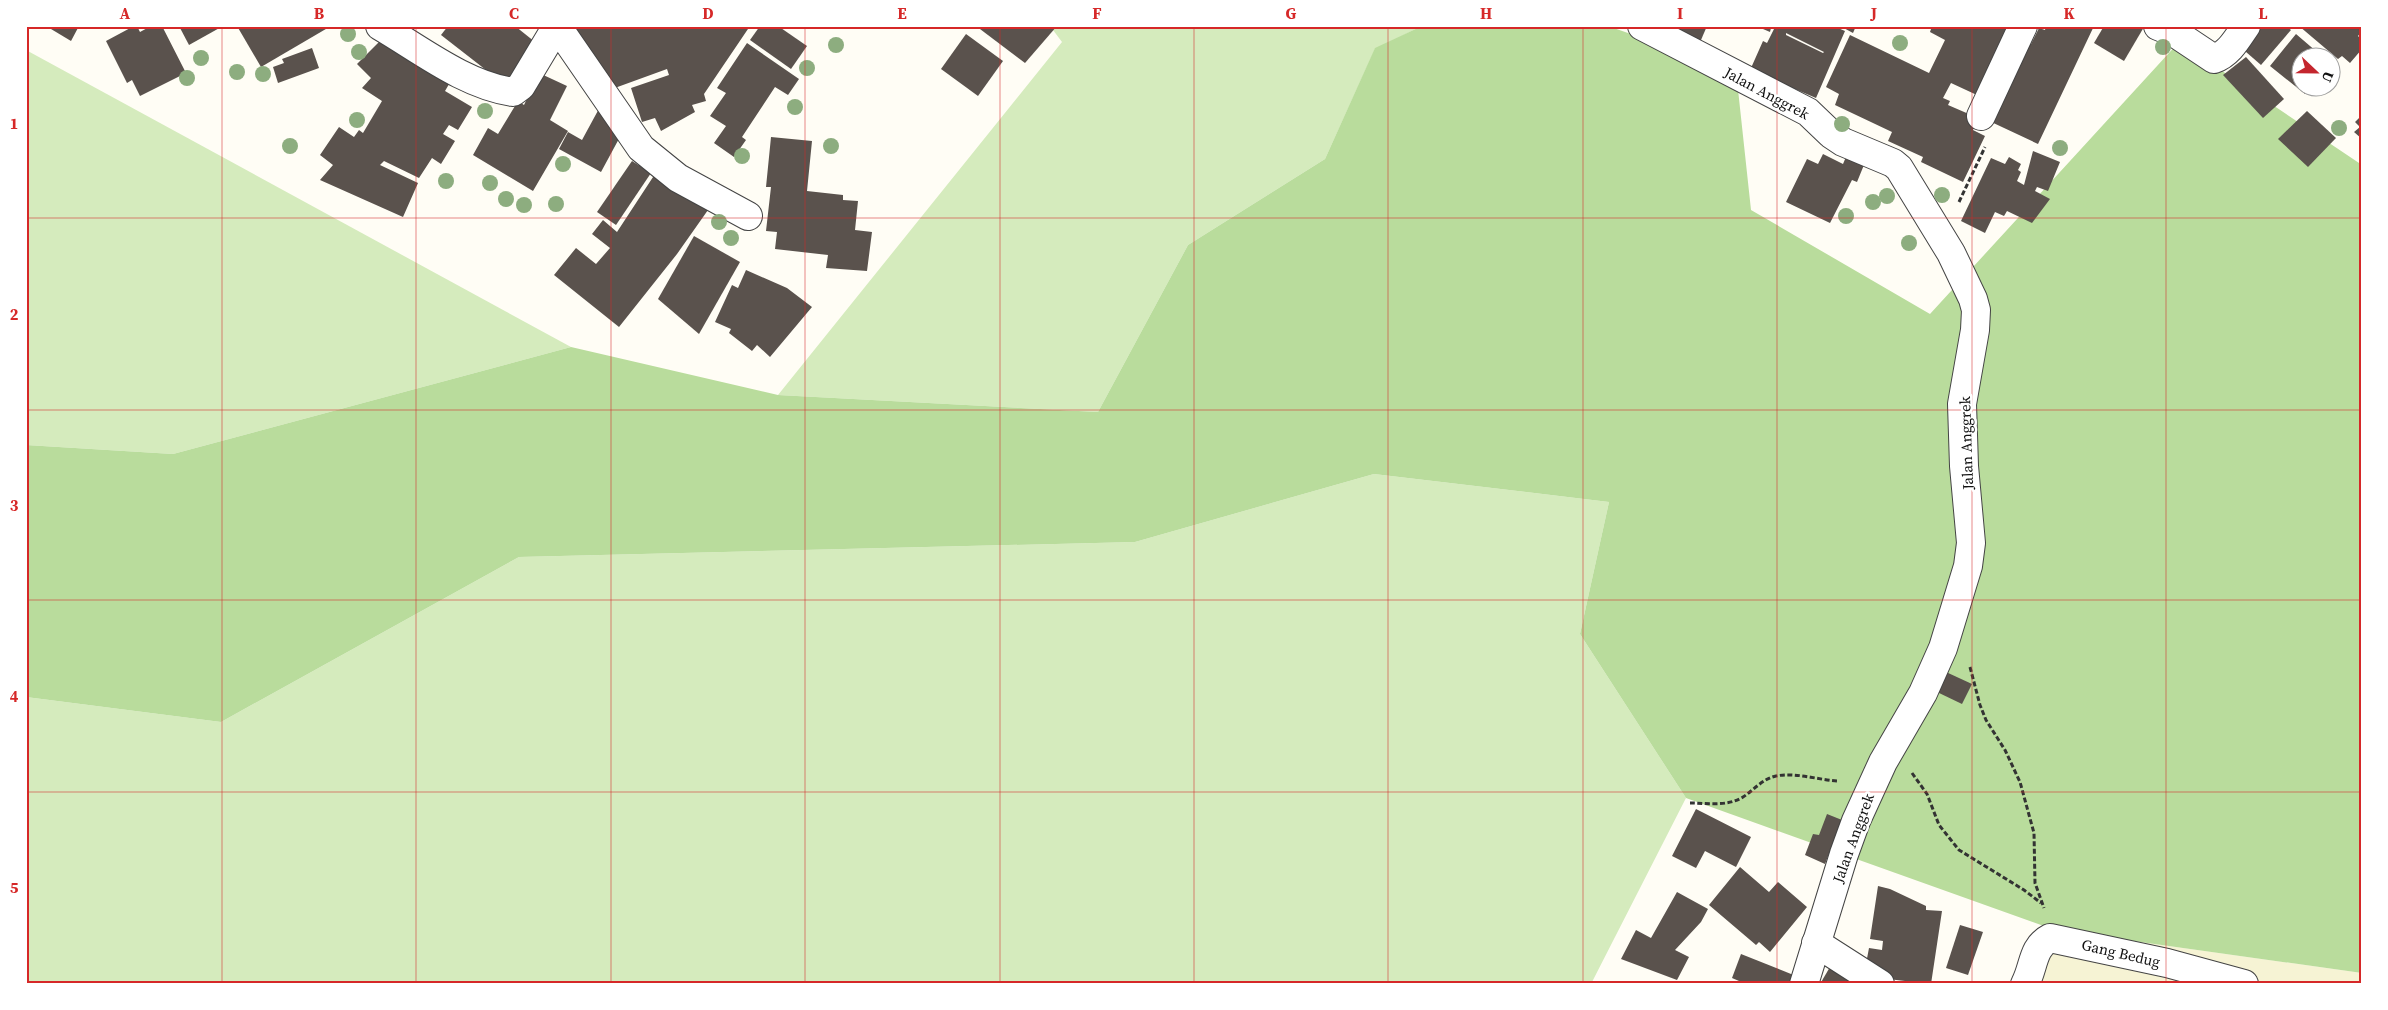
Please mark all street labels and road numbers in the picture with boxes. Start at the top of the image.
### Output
street label: Jalan Anggrek [1720,61,1814,125]
street label: Jalan Anggrek [1954,395,1978,491]
street label: Jalan Anggrek [1827,790,1879,887]
street label: Gang Bedug [2080,934,2163,972]

